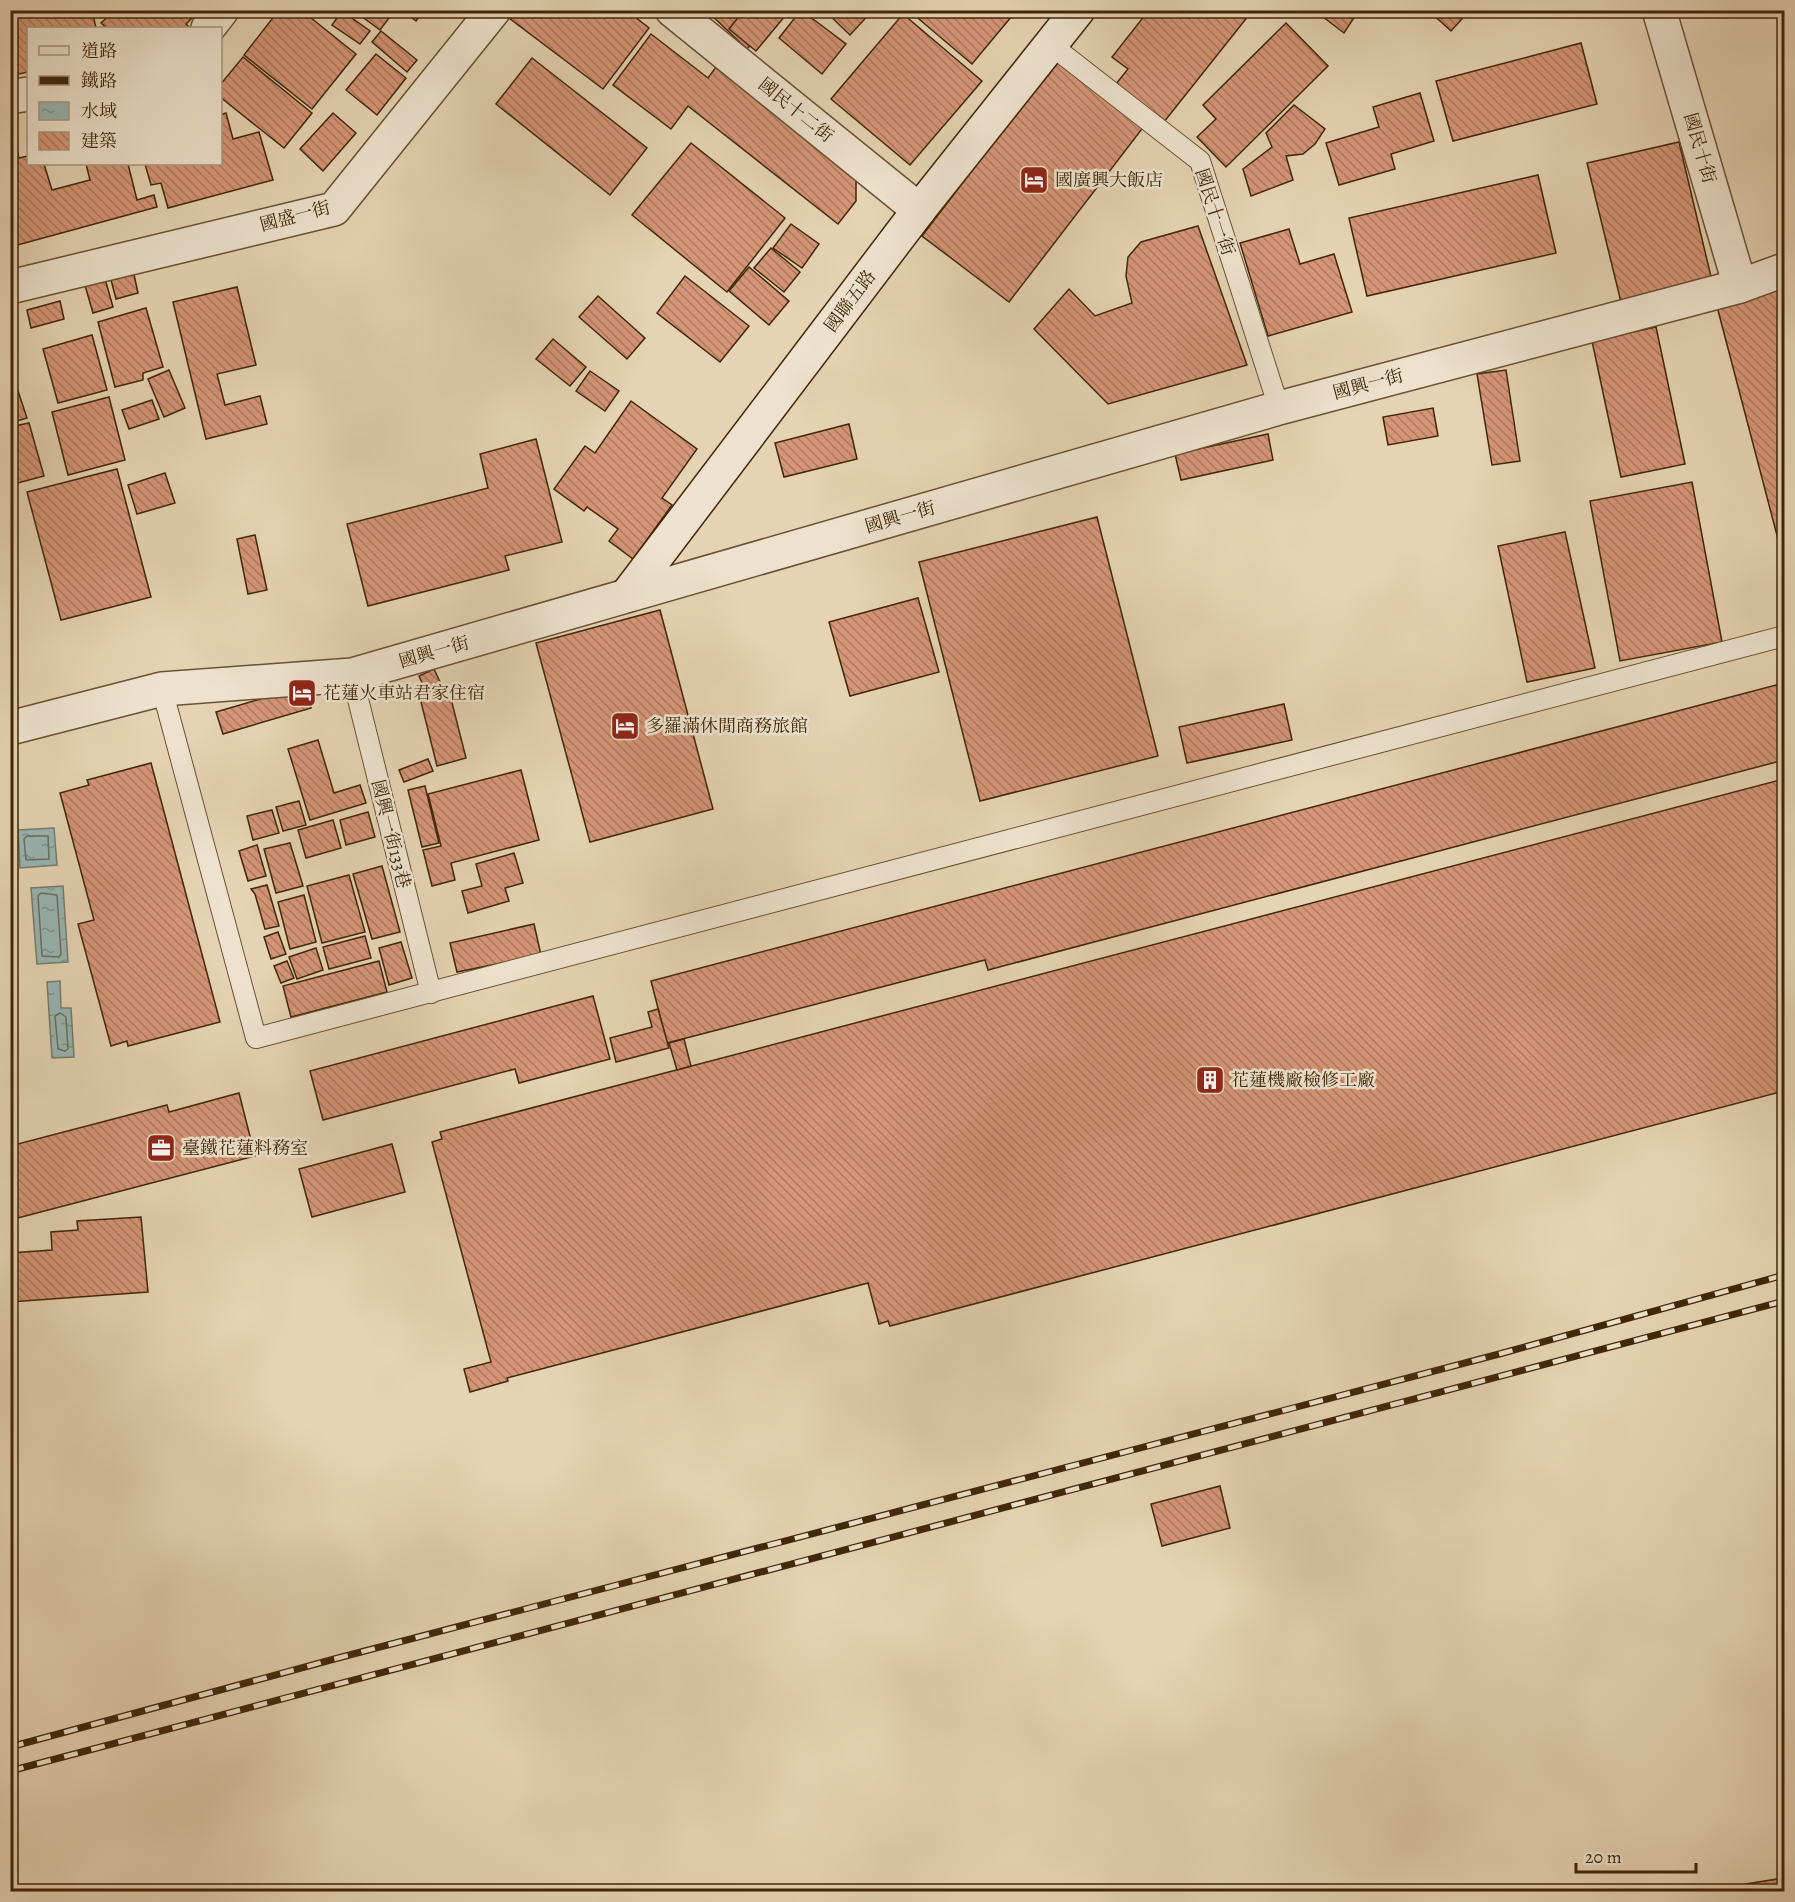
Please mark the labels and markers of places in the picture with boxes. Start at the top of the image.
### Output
hotel icon: 國廣興大飯店 [1018,164,1050,196]
place label: 國廣興大飯店 [1055,168,1163,192]
hotel icon: 花蓮火車站君家住宿 [286,677,318,709]
place label: 花蓮火車站君家住宿 [323,681,485,705]
hotel icon: 多羅滿休閒商務旅館 [609,710,641,742]
place label: 多羅滿休閒商務旅館 [646,714,808,738]
building icon: 花蓮機廠檢修工廠 [1194,1064,1226,1096]
place label: 花蓮機廠檢修工廠 [1231,1068,1375,1092]
office icon: 臺鐵花蓮料務室 [145,1132,177,1164]
place label: 臺鐵花蓮料務室 [182,1136,308,1160]

